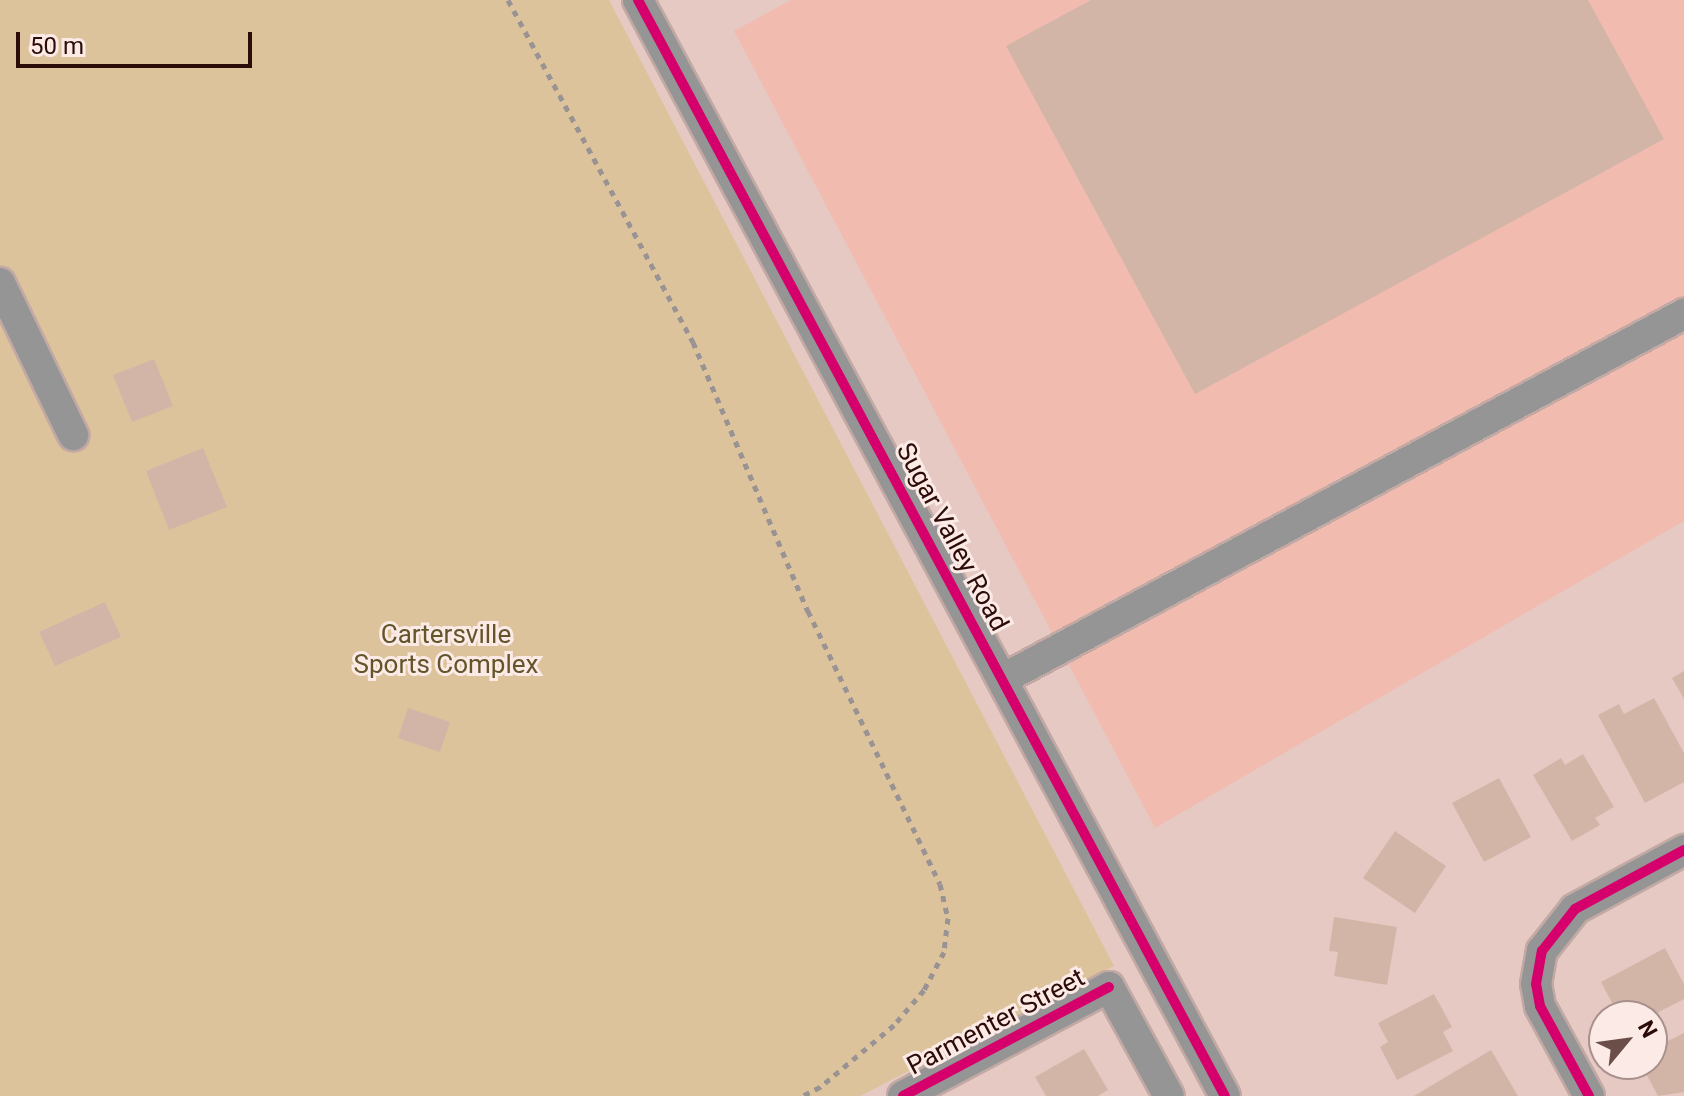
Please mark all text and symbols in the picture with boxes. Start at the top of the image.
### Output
scale bar [20,16,256,66]
text: 50 m [30,32,84,60]
street label: Sugar Valley Road [889,438,1015,636]
park label: Cartersville Sports Complex [354,619,538,680]
street label: Parmenter Street [902,962,1090,1082]
north arrow [1588,1000,1668,1080]
text: N [1633,1016,1662,1042]

